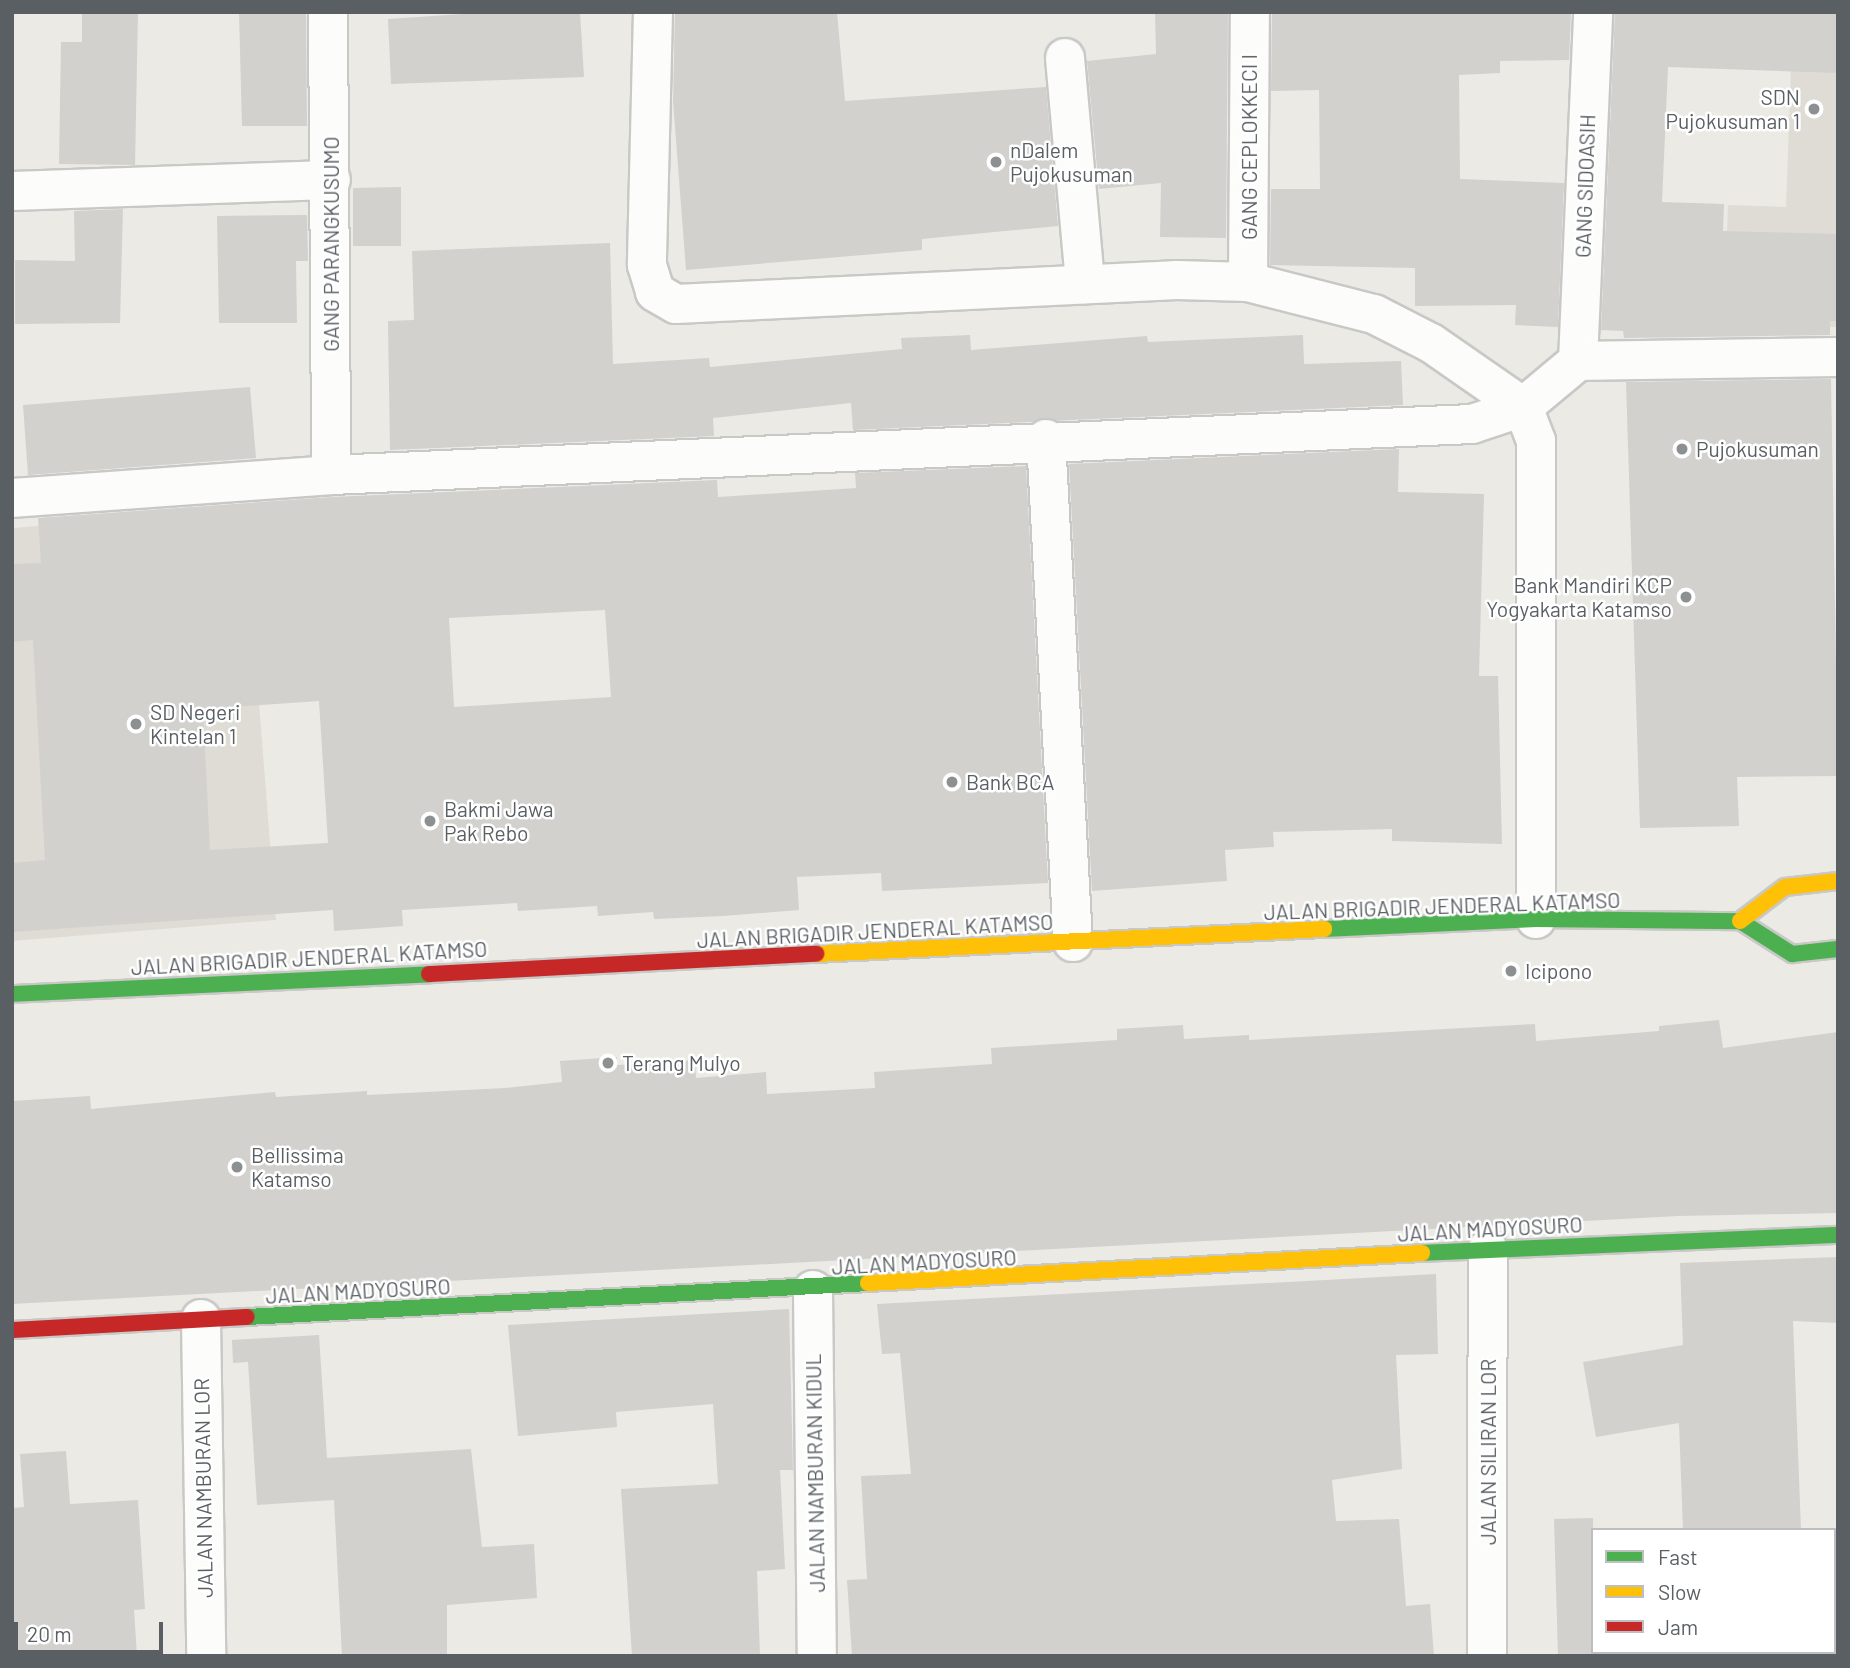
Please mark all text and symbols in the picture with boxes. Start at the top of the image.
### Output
street label: GANG CEPLOKKECI I [1236,54,1262,240]
place label: SDN Pujokusuman 1 [1666,84,1800,134]
marker: SDN Pujokusuman 1 [1806,101,1822,117]
street label: GANG SIDOASIH [1570,114,1600,258]
street label: GANG PARANGKUSUMO [318,136,344,352]
place label: nDalem Pujokusuman [1010,137,1133,187]
marker: nDalem Pujokusuman [988,154,1004,170]
place label: Pujokusuman [1696,436,1819,462]
marker: Pujokusuman [1674,441,1690,457]
place label: Bank Mandiri KCP Yogyakarta Katamso [1486,572,1672,622]
marker: Bank Mandiri KCP Yogyakarta Katamso [1678,589,1694,605]
place label: SD Negeri Kintelan 1 [150,699,240,749]
marker: SD Negeri Kintelan 1 [128,716,144,732]
place label: Bank BCA [966,769,1054,795]
marker: Bank BCA [944,774,960,790]
place label: Bakmi Jawa Pak Rebo [444,796,554,846]
marker: Bakmi Jawa Pak Rebo [422,813,438,829]
street label: JALAN BRIGADIR JENDERAL KATAMSO [1263,887,1621,925]
street label: JALAN BRIGADIR JENDERAL KATAMSO [696,909,1054,953]
street label: JALAN BRIGADIR JENDERAL KATAMSO [130,936,488,980]
place label: Icipono [1525,958,1592,984]
marker: Icipono [1503,963,1519,979]
place label: Terang Mulyo [622,1050,741,1076]
marker: Terang Mulyo [600,1055,616,1071]
place label: Bellissima Katamso [251,1142,344,1192]
marker: Bellissima Katamso [229,1159,245,1175]
street label: JALAN MADYOSURO [1397,1212,1583,1246]
street label: JALAN MADYOSURO [831,1245,1017,1279]
street label: JALAN MADYOSURO [265,1274,451,1308]
street label: JALAN NAMBURAN KIDUL [800,1353,830,1593]
street label: JALAN SILIRAN LOR [1475,1359,1501,1545]
street label: JALAN NAMBURAN LOR [188,1378,218,1598]
legend [1591,1528,1836,1654]
text: Fast [1658,1544,1698,1569]
text: Slow [1658,1579,1701,1604]
scale bar [18,1608,166,1652]
text: Jam [1658,1614,1698,1639]
text: 20 m [27,1621,72,1646]

